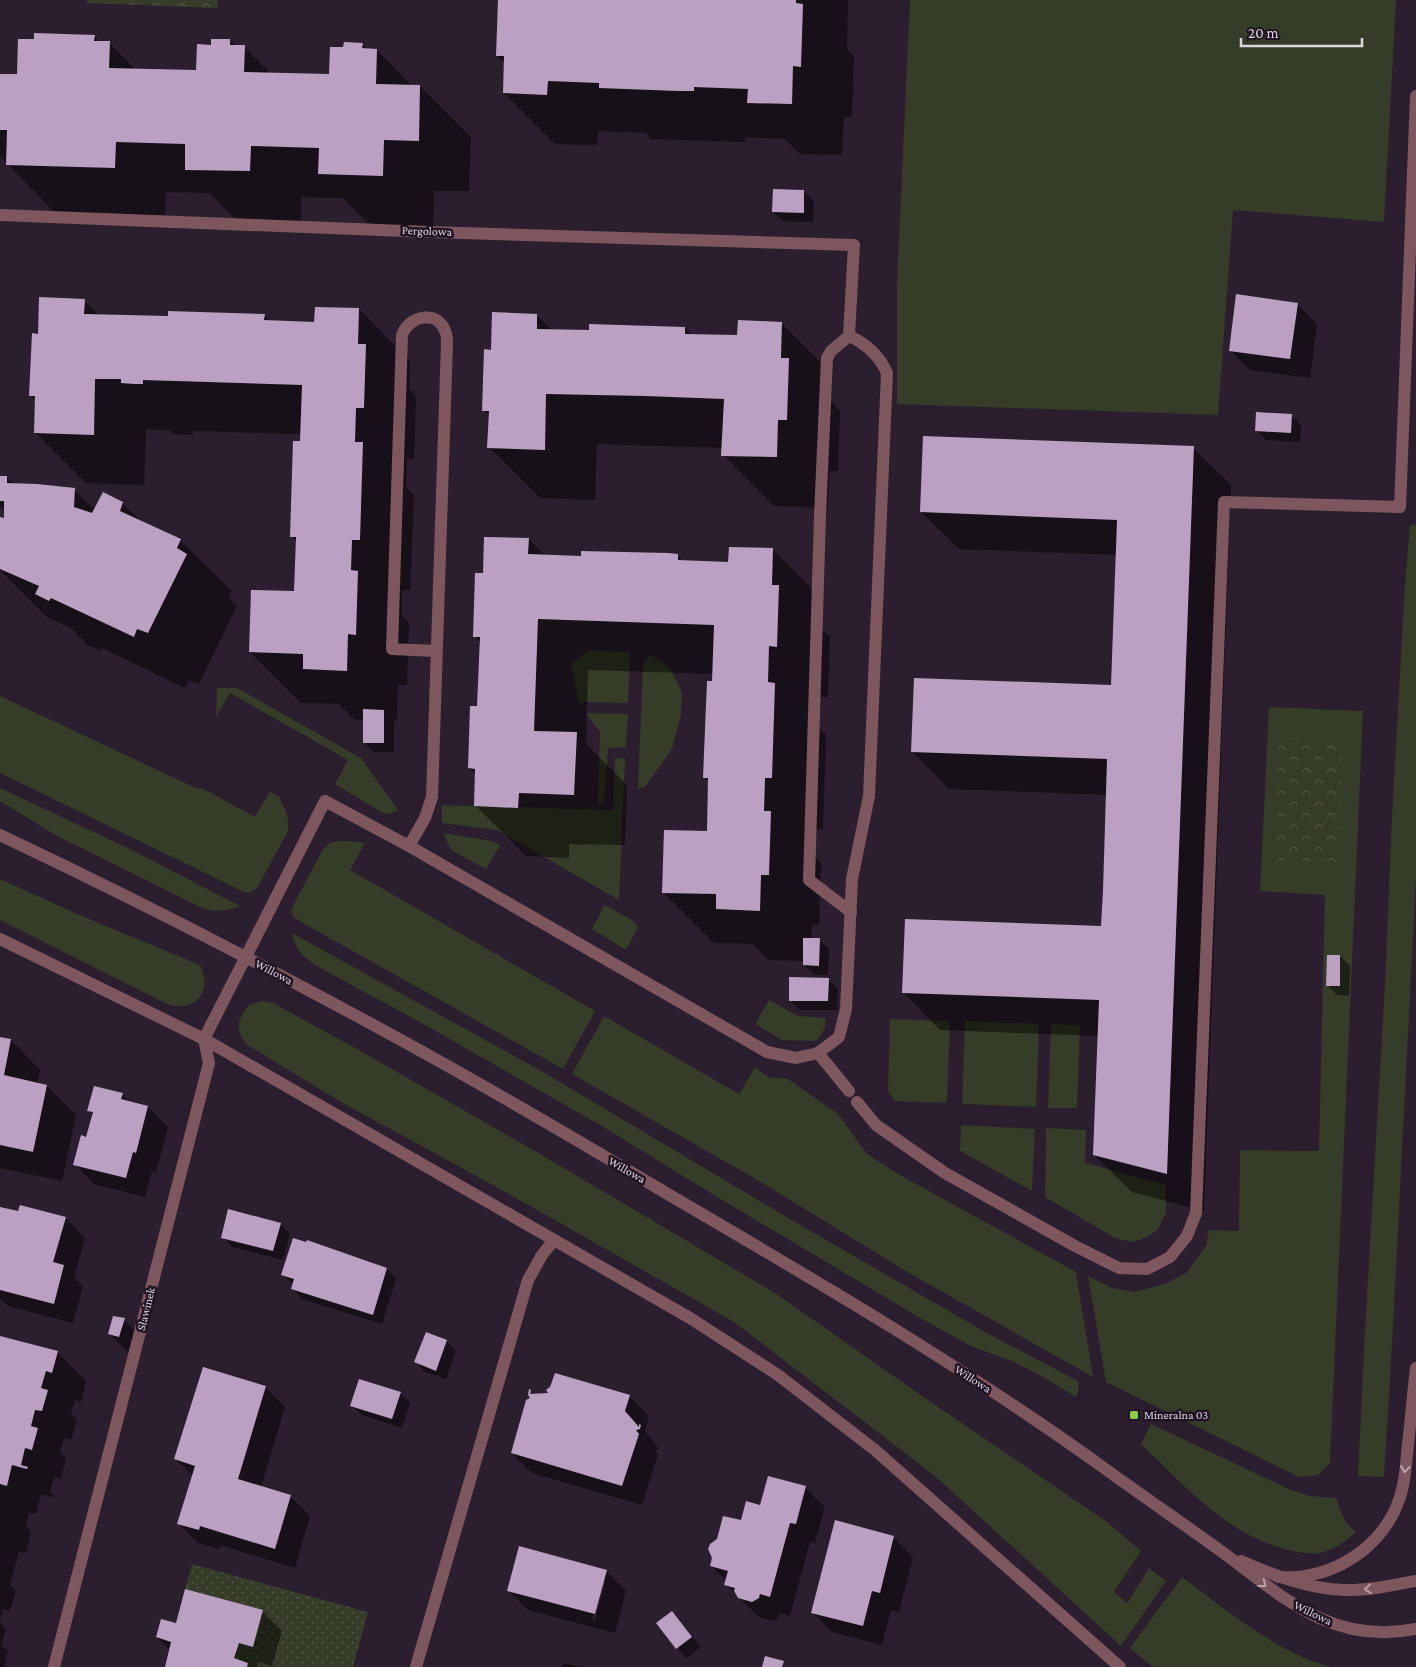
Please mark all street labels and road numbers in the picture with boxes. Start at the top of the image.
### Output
street label: Pergolowa [402,223,453,239]
street label: Willowa [253,956,296,988]
street label: Willowa [606,1154,648,1186]
street label: Sławinek [134,1286,158,1332]
street label: Willowa [952,1362,994,1396]
street label: Willowa [1292,1598,1335,1628]

